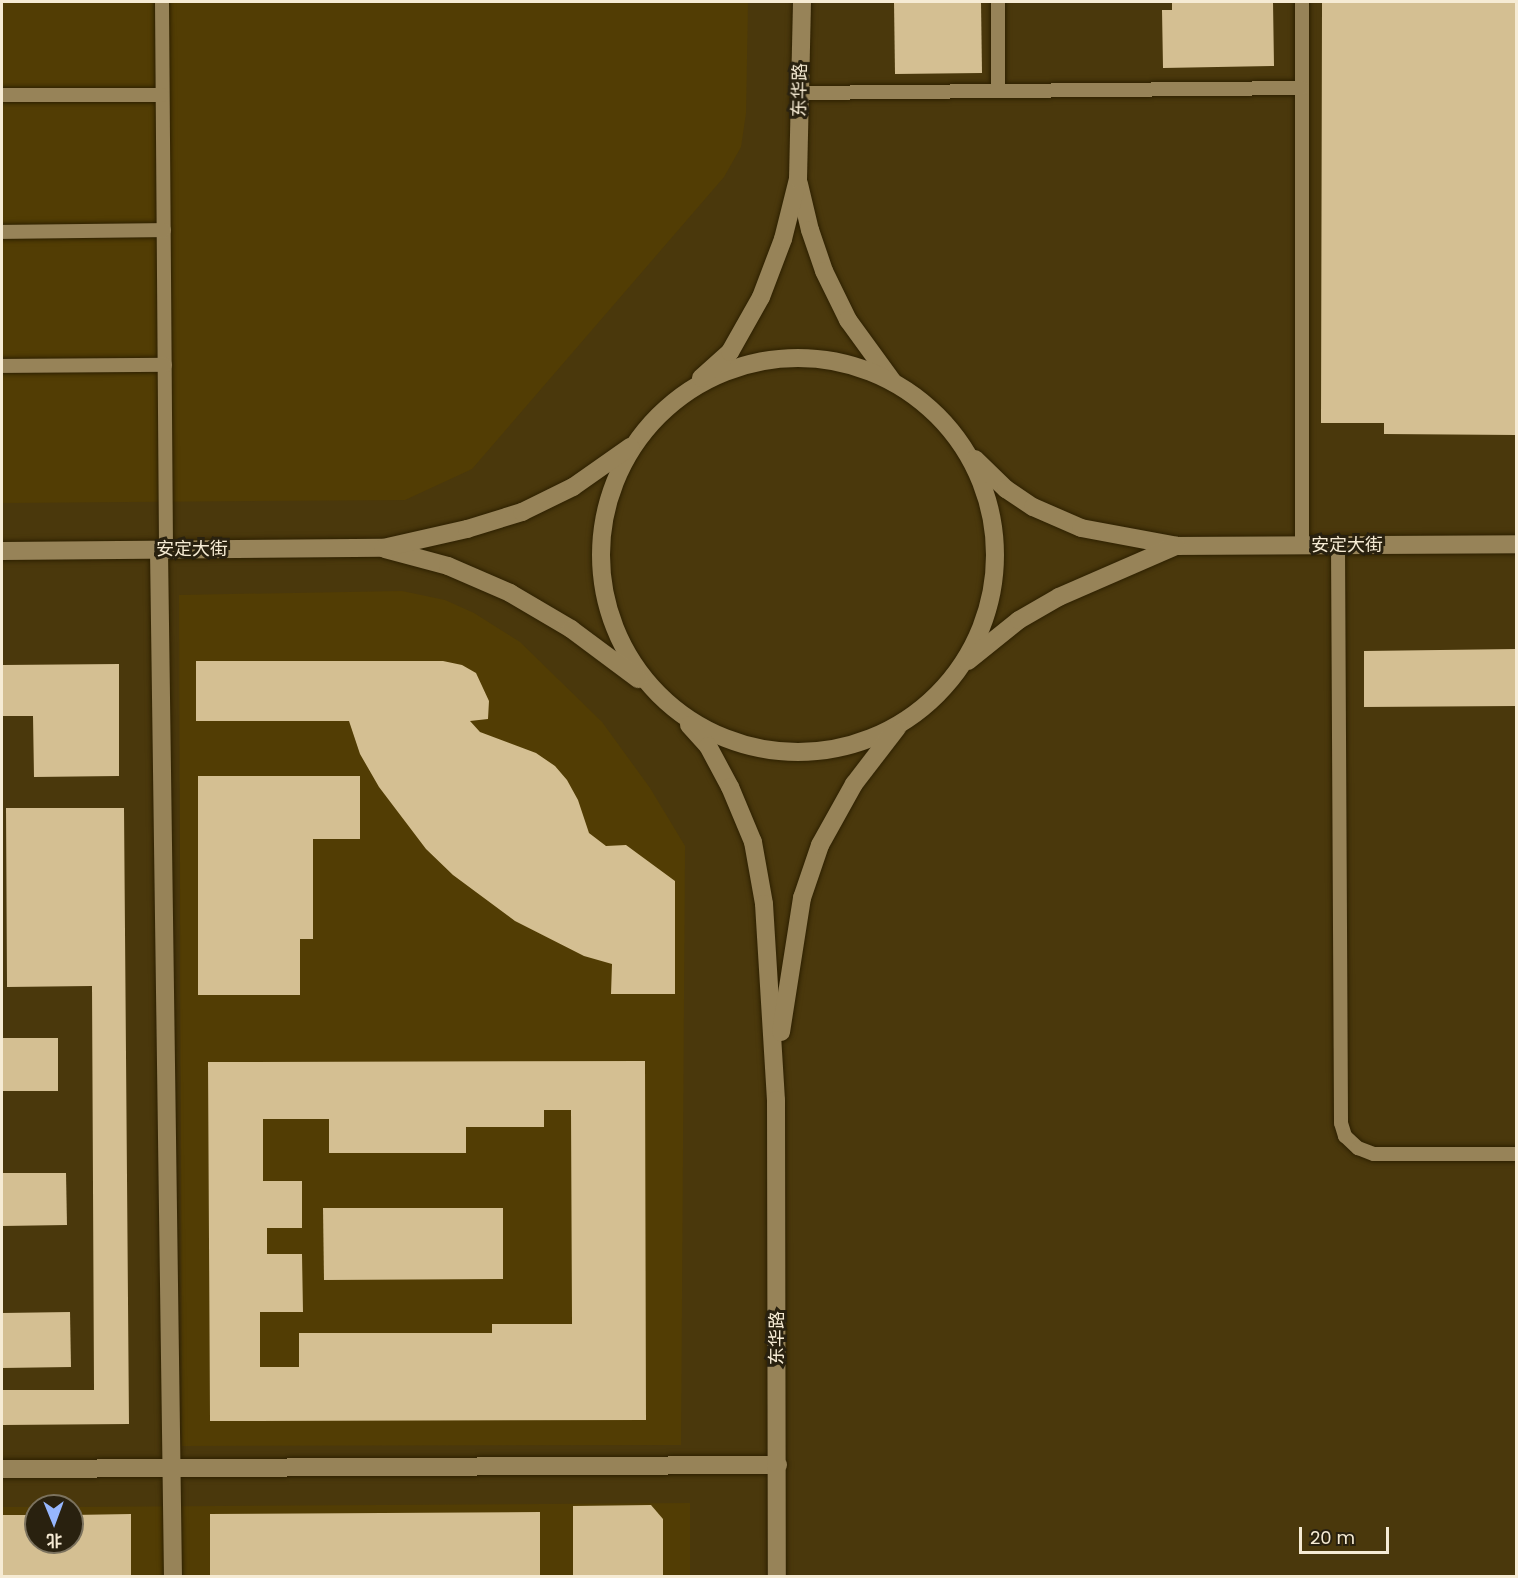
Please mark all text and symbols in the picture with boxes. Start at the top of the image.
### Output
street label: 东华路 [789,63,811,117]
street label: 安定大街 [1311,534,1383,556]
street label: 安定大街 [156,538,228,560]
street label: 东华路 [766,1311,788,1365]
north arrow [24,1494,84,1554]
scale bar [1302,1515,1392,1553]
text: 20 m [1310,1525,1355,1550]
text: 北 [46,1529,63,1552]

